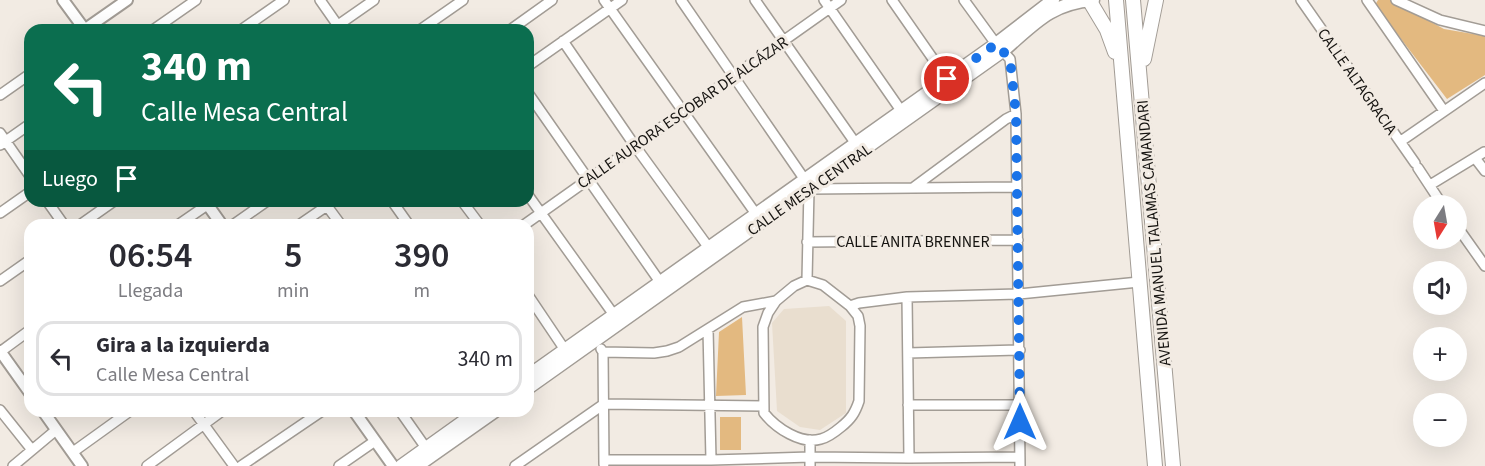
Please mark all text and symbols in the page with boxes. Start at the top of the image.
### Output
street label: CALLE ALTAGRACIA [1312,24,1402,140]
street label: CALLE AURORA ESCOBAR DE ALCÁZAR [573,31,792,194]
text: 340 m [141,37,252,97]
icon: left [42,48,120,126]
pin [921,53,972,104]
icon: arrive [930,62,963,95]
text: Calle Mesa Central [141,93,348,132]
street label: AVENIDA MANUEL TALAMAS CAMANDARI [1131,99,1177,367]
street label: CALLE MESA CENTRAL [743,138,876,241]
icon: arrive [110,162,143,195]
text: Luego [42,163,98,195]
north arrow [1413,195,1467,249]
map controls [1413,195,1467,447]
text: 06:54 [109,230,192,281]
text: 5 [284,230,302,281]
text: 390 [394,230,449,281]
street label: CALLE ANITA BRENNER [836,231,990,253]
button: sound [1413,261,1467,315]
text: Llegada [118,277,183,305]
text: min [277,277,309,305]
text: m [413,277,430,305]
button: + [1413,327,1467,381]
text: Gira a la izquierda [96,329,270,361]
icon: left [45,342,78,375]
text: 340 m [458,343,513,375]
text: Calle Mesa Central [96,361,249,389]
position arrow [988,390,1052,454]
button: − [1413,393,1467,447]

